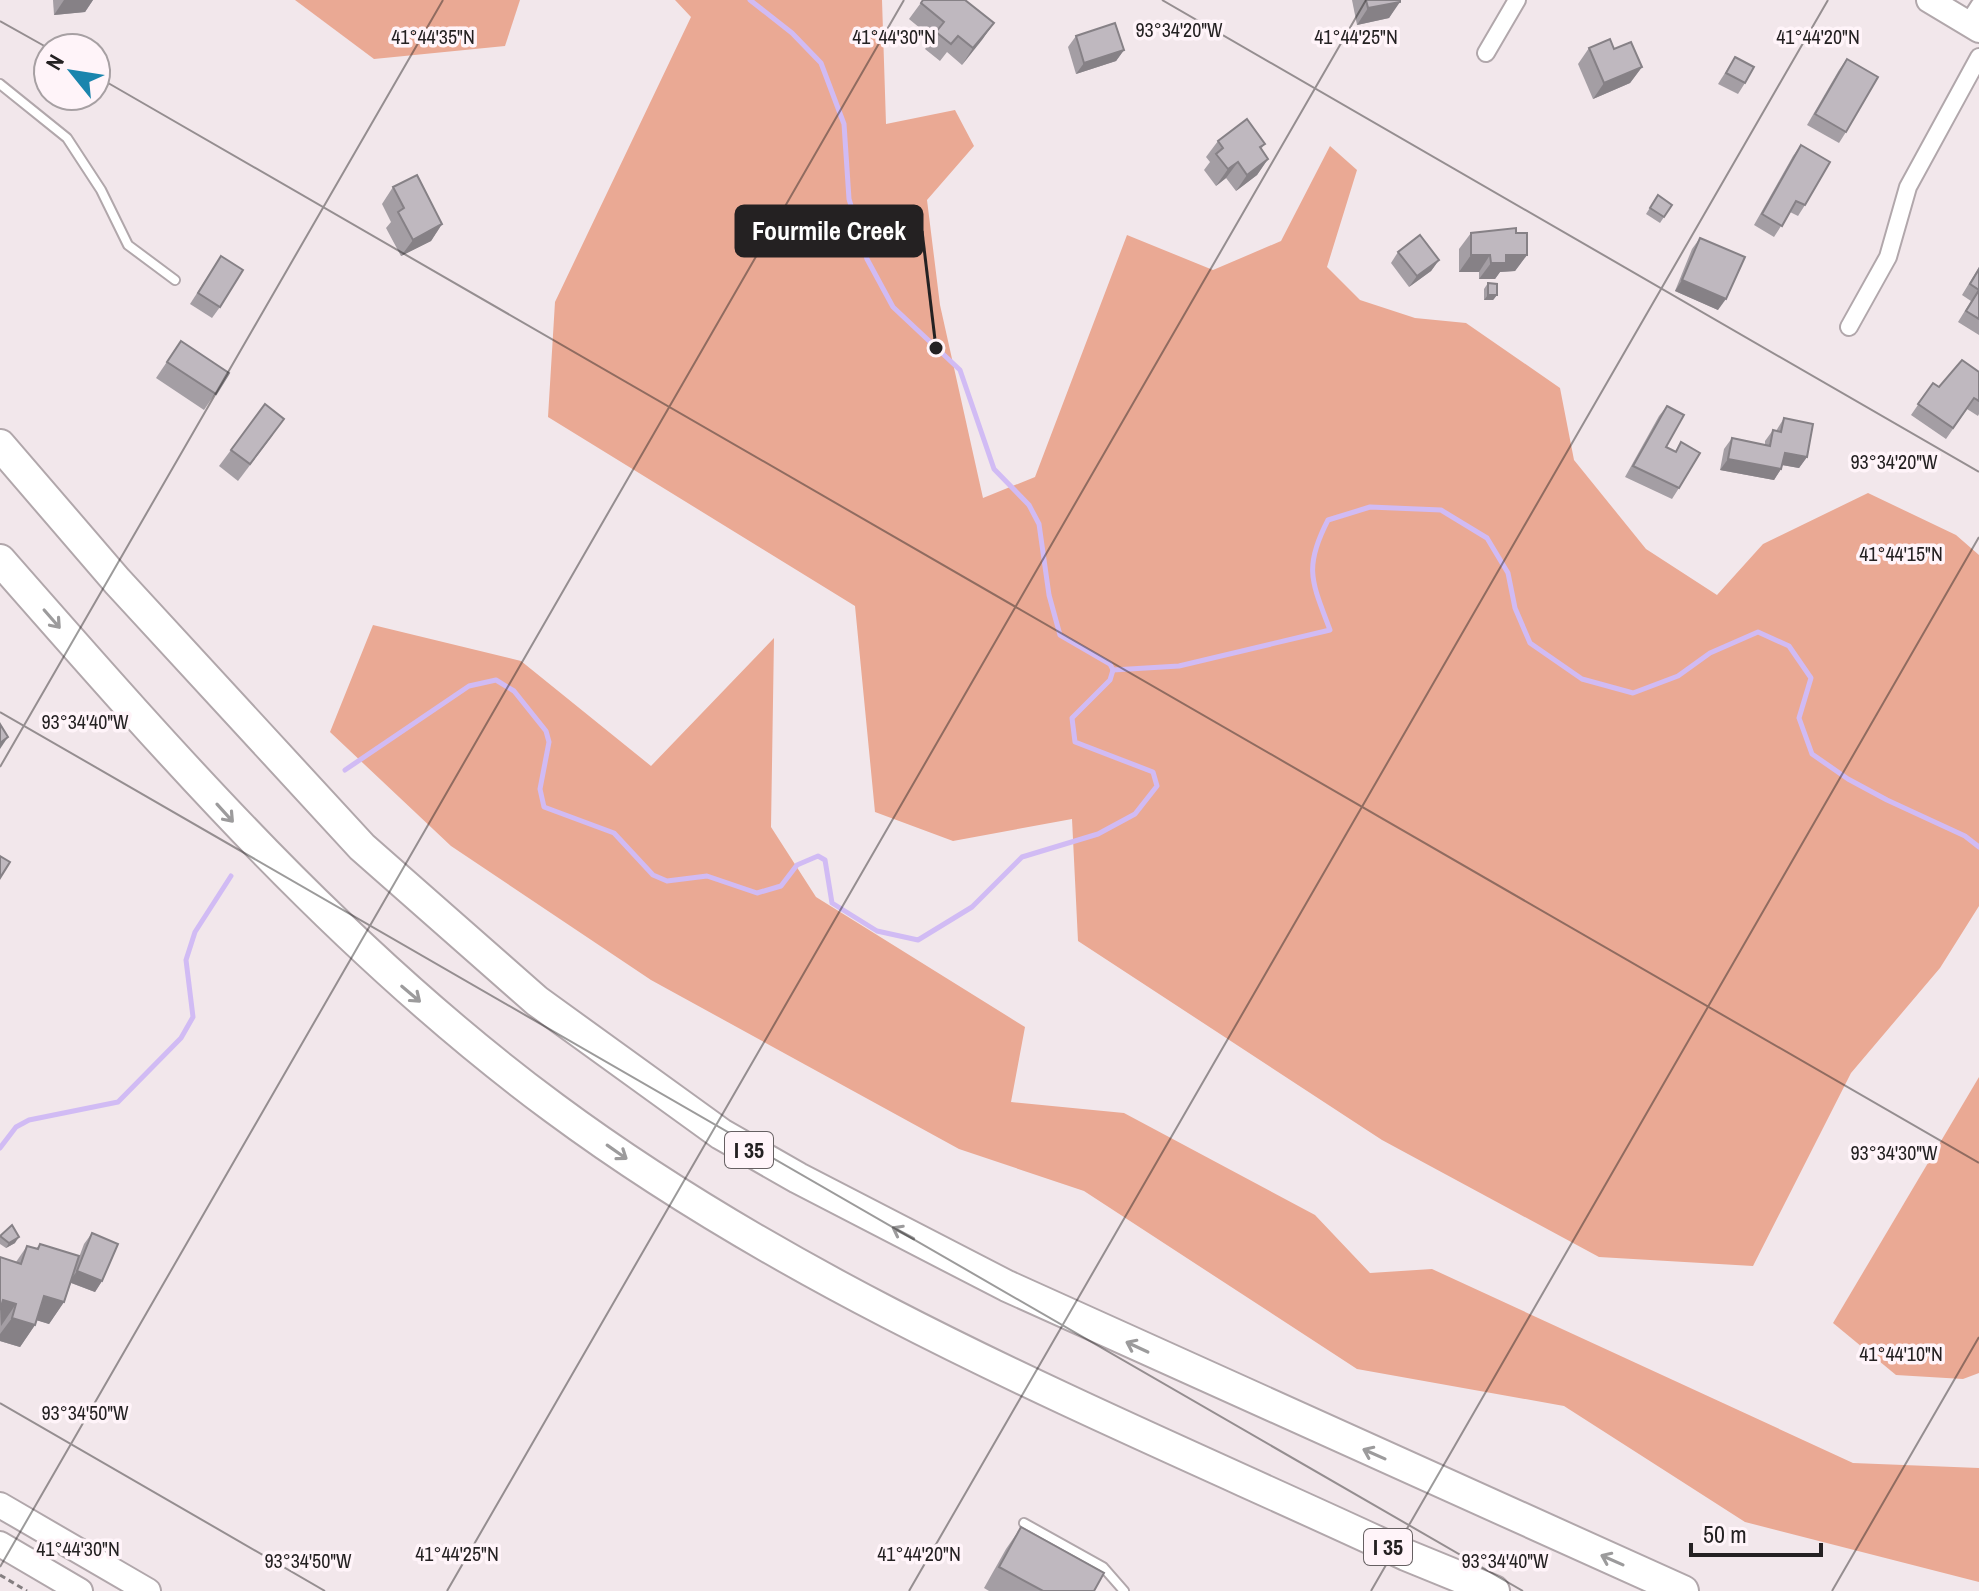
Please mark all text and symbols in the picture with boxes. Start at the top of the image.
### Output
text: 93°34'20"W [1135,16,1223,43]
text: 41°44'35"N [391,23,475,50]
text: 41°44'30"N [852,23,936,50]
text: 41°44'25"N [1314,23,1398,50]
text: 41°44'20"N [1776,23,1860,50]
north arrow [32,32,112,112]
text: N [38,49,71,75]
callout: Fourmile Creek [736,206,922,256]
text: Fourmile Creek [752,213,906,248]
text: 93°34'20"W [1850,448,1938,475]
text: 41°44'15"N [1859,540,1943,567]
one-way arrow [42,609,60,629]
text: 93°34'40"W [41,708,129,735]
one-way arrow [215,802,233,822]
one-way arrow [400,985,421,1003]
road number: I 35 [725,1132,773,1168]
text: 93°34'30"W [1850,1139,1938,1166]
one-way arrow [606,1144,628,1160]
one-way arrow [892,1225,916,1241]
one-way arrow [1125,1339,1149,1354]
text: 41°44'10"N [1859,1340,1943,1367]
text: 93°34'50"W [41,1399,129,1426]
one-way arrow [1362,1446,1387,1461]
scale bar [1691,1507,1821,1557]
text: 50 m [1703,1518,1747,1550]
road number: I 35 [1364,1529,1412,1565]
text: 41°44'30"N [36,1535,120,1562]
text: 41°44'25"N [415,1540,499,1567]
text: 41°44'20"N [877,1540,961,1567]
text: 93°34'50"W [264,1547,352,1574]
text: 93°34'40"W [1461,1547,1549,1574]
one-way arrow [1600,1551,1625,1566]

